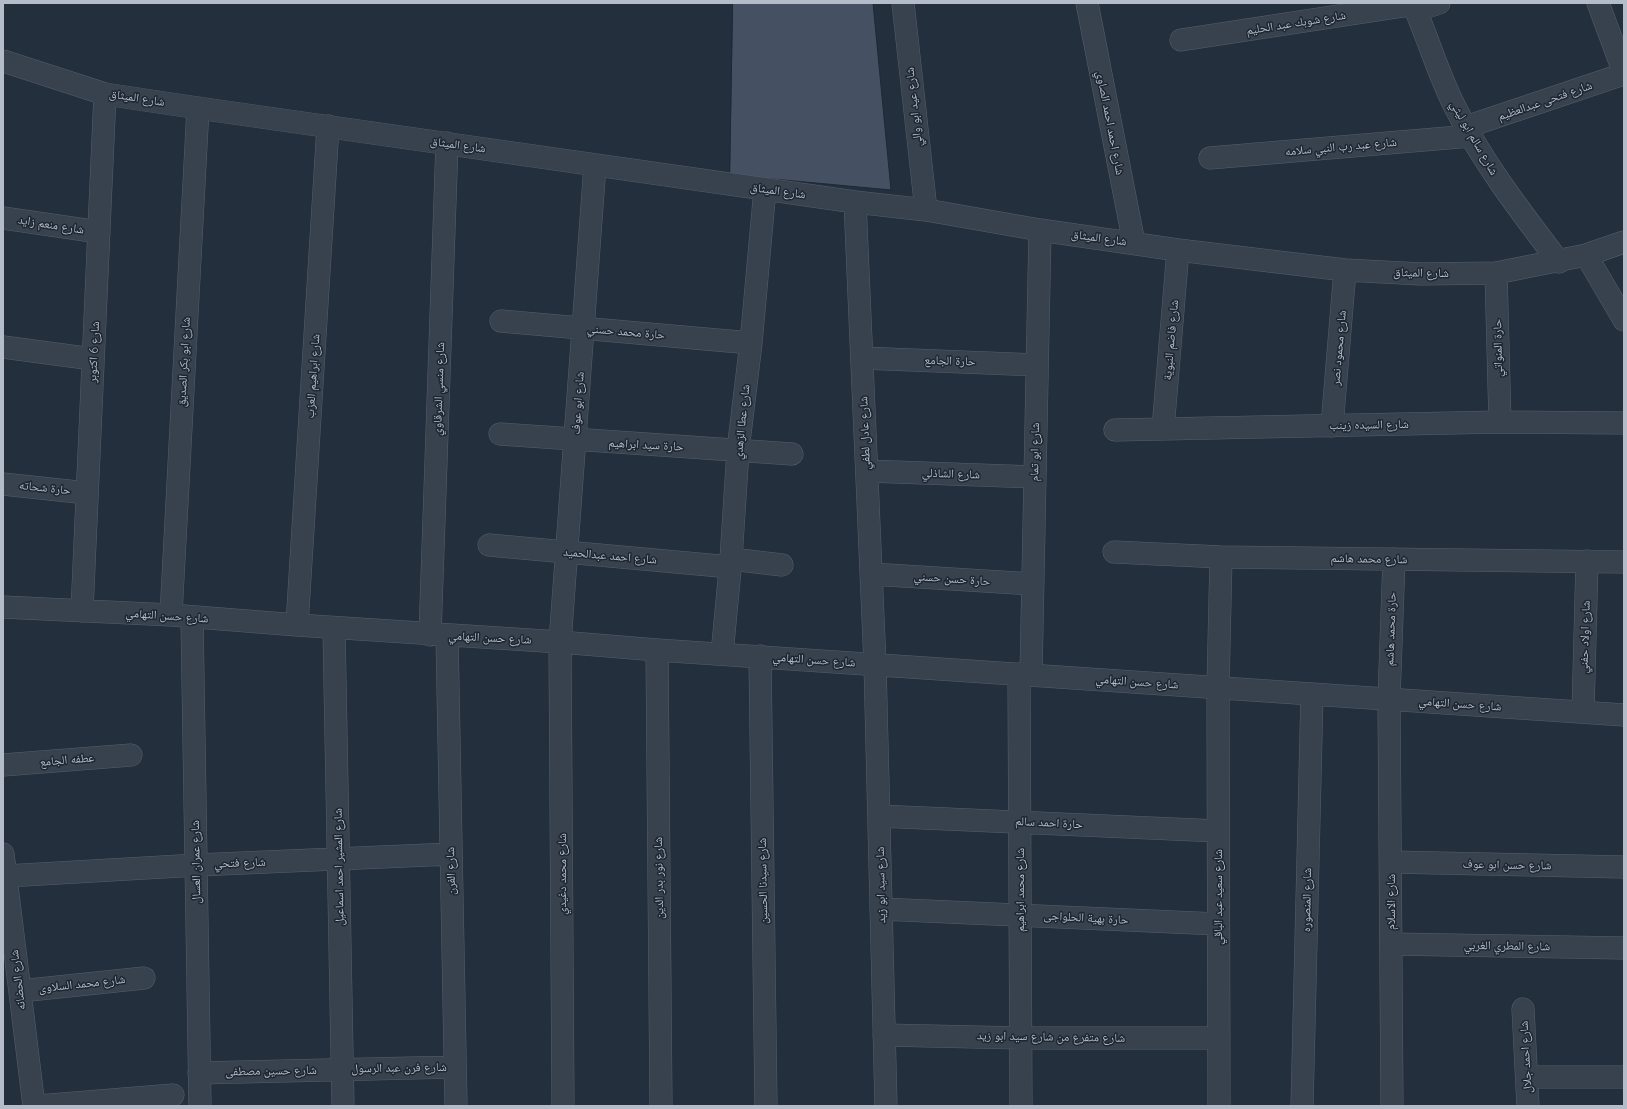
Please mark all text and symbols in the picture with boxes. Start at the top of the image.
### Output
street label: شارع شوبك عبد الحليم [1245,8,1347,38]
street label: شارع عيد ابو والي [903,67,925,147]
street label: شارع احمد احمد الصاوي [1093,70,1127,176]
street label: شارع فتحى عبدالعظيم [1496,78,1594,124]
street label: شارع الميثاق [108,87,166,109]
street label: شارع سالم ابو ليثي [1447,98,1501,178]
street label: شارع الميثاق [429,134,487,156]
street label: شارع عبد رب النبي سلامه [1285,135,1397,159]
street label: شارع الميثاق [749,180,807,202]
street label: شارع منعم زايد [17,213,85,237]
street label: شارع الميثاق [1070,227,1128,249]
street label: شارع الميثاق [1393,265,1449,281]
street label: شارع فاضم النبوية [1160,299,1182,381]
street label: شارع محمود نصر [1329,310,1349,386]
street label: شارع ابو بكر الصديق [174,317,194,407]
street label: حارة المنواتي [1490,319,1506,377]
street label: شارع 6 اكتوبر [85,321,103,383]
street label: حارة محمد حسني [586,321,666,343]
street label: شارع ابراهيم العزب [303,333,323,419]
street label: شارع منسي الشرقاوي [430,342,448,436]
street label: حارة الجامع [924,353,976,369]
street label: شارع ابو عوف [569,371,587,435]
street label: شارع عطا الزهدي [731,384,753,460]
street label: شارع عادل لطفي [857,396,873,470]
street label: شارع السيده زينب [1329,417,1409,433]
street label: شارع ابو تمام [1027,422,1043,482]
street label: حارة سيد ابراهيم [608,436,684,454]
street label: شارع الشاذلي [922,466,980,482]
street label: حارة شحاته [18,478,72,498]
street label: شارع احمد عبدالحميد [562,545,658,567]
street label: شارع محمد هاشم [1330,551,1408,567]
street label: حارة حسن حسني [913,569,991,589]
street label: حارة محمد هاشم [1383,592,1399,666]
street label: شارع اولاد حفني [1577,600,1593,674]
street label: شارع حسن التهامي [125,606,209,626]
street label: شارع حسن التهامي [448,629,532,647]
street label: شارع حسن التهامي [772,650,856,670]
street label: شارع حسن التهامي [1095,672,1179,692]
street label: شارع حسن التهامي [1418,694,1502,714]
street label: عطفه الجامع [39,750,95,770]
street label: شارع المشير احمد اسماعيل [331,808,347,926]
street label: حارة احمد سالم [1015,814,1083,832]
street label: شارع عمران العسال [188,820,204,904]
street label: شارع محمد دغيدي [555,833,569,915]
street label: شارع نور بدر الدين [651,837,667,919]
street label: شارع سيدنا الحسين [755,838,771,924]
street label: شارع الفرن [443,847,459,895]
street label: شارع سيد ابو زيد [873,847,889,923]
street label: شارع محمد ابراهيم [1013,848,1027,932]
street label: شارع سعيد عبد الباقي [1211,849,1225,945]
street label: شارع فتحي [214,855,266,871]
street label: شارع حسن ابو عوف [1462,857,1552,873]
street label: شارع المنصوره [1299,868,1315,932]
street label: شارع الاسلام [1384,874,1398,930]
street label: حارة بهية الحلواجى [1043,909,1129,927]
street label: شارع المطري الغربي [1464,938,1550,954]
street label: شارع الحضانه [7,949,29,1011]
street label: شارع محمد السلاوى [38,972,126,996]
street label: شارع احمد جلال [1517,1020,1535,1094]
street label: شارع متفرع من شارع سيد ابو زيد [977,1029,1125,1045]
street label: شارع فرن عبد الرسول [351,1060,447,1076]
street label: شارع حسين مصطفى [225,1063,317,1079]

